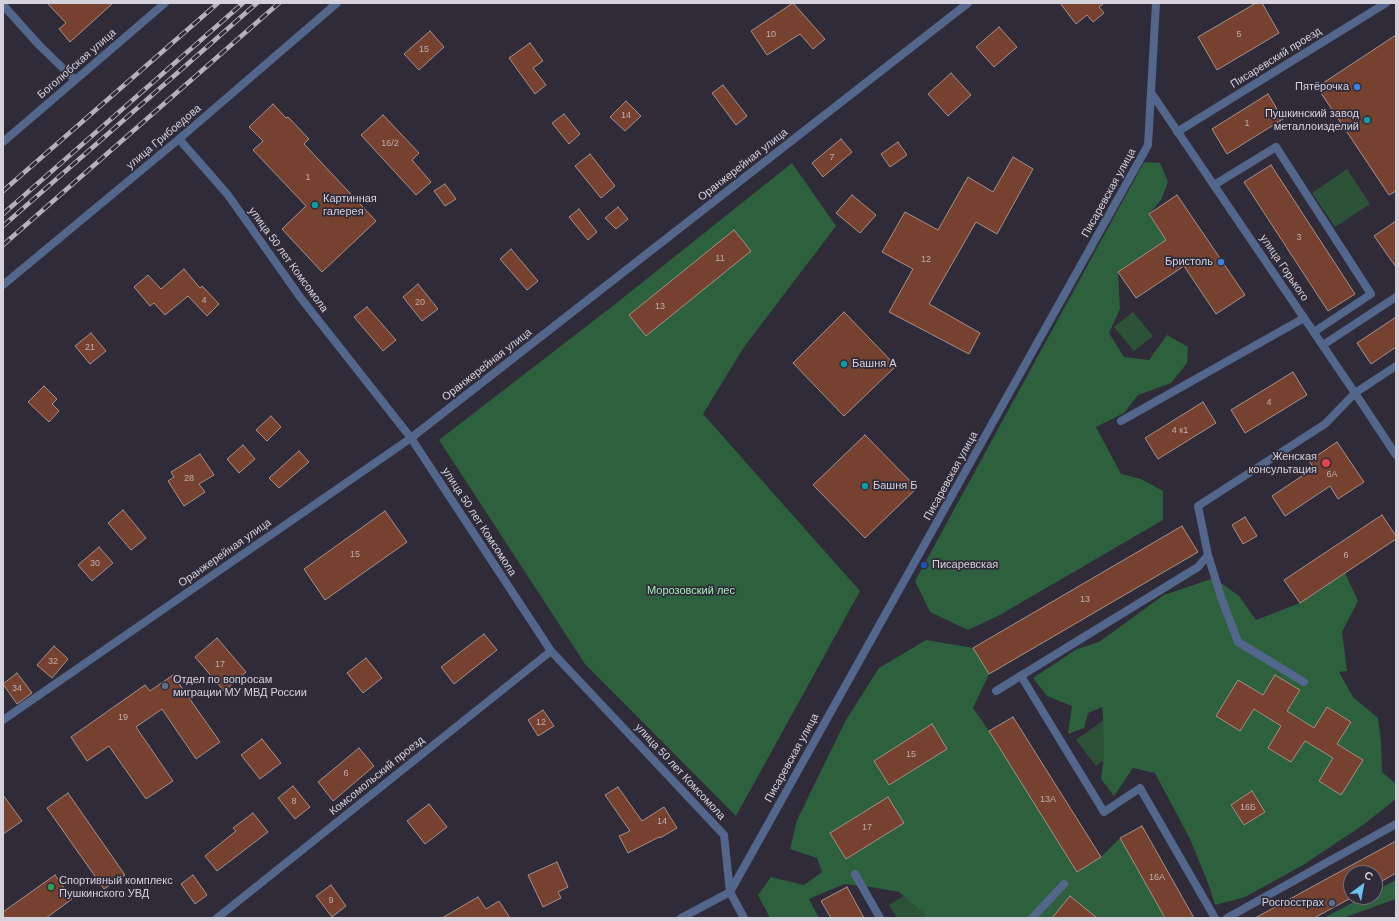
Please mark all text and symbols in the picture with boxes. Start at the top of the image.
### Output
street label: Писаревский проезд [1228,25,1324,91]
street label: Боголюбская улица [35,26,119,102]
house number: 10 [766,30,776,40]
house number: 5 [1236,30,1242,40]
house number: 15 [419,45,429,55]
place label: Пятёрочка [1295,80,1349,94]
marker: Пятёрочка [1352,82,1362,92]
street label: улица Грибоедова [124,102,204,172]
place label: Пушкинский завод металлоизделий [1265,107,1359,133]
house number: 14 [621,111,631,121]
marker: Пушкинский завод металлоизделий [1362,115,1372,125]
house number: 1 [1244,119,1250,129]
street label: Оранжерейная улица [696,126,790,204]
house number: 16/2 [381,139,399,149]
street label: Писаревская улица [1079,146,1139,240]
house number: 7 [829,153,835,163]
house number: 1 [305,173,311,183]
place label: Картинная галерея [323,192,377,218]
marker: Картинная галерея [310,200,320,210]
street label: улица 50 лет Комсомола [245,205,331,315]
street label: улица Горького [1257,232,1311,304]
house number: 3 [1296,233,1302,243]
house number: 11 [715,254,725,264]
house number: 12 [921,255,931,265]
place label: Бристоль [1165,255,1213,269]
marker: Бристоль [1216,257,1226,267]
house number: 4 [201,296,207,306]
house number: 20 [415,298,425,308]
house number: 13 [655,302,665,312]
street label: Оранжерейная улица [440,326,534,404]
house number: 21 [85,343,95,353]
place label: Башня А [852,357,897,371]
marker: Башня А [839,359,849,369]
house number: 4 [1266,398,1272,408]
house number: 4 к1 [1172,426,1188,436]
street label: Писаревская улица [921,429,981,523]
place label: Женская консультация [1248,450,1317,476]
marker: Женская консультация [1320,457,1332,469]
street label: улица 50 лет Комсомола [439,465,519,579]
house number: 6А [1326,470,1338,480]
house number: 28 [184,474,194,484]
place label: Башня Б [873,479,917,493]
marker: Башня Б [860,481,870,491]
street label: Оранжерейная улица [176,516,274,590]
house number: 15 [350,550,360,560]
house number: 6 [1343,551,1349,561]
place label: Писаревская [932,558,998,572]
house number: 30 [90,559,100,569]
marker: Писаревская [919,560,929,570]
park label: Морозовский лес [647,584,735,598]
house number: 13 [1080,595,1090,605]
house number: 32 [48,657,58,667]
house number: 17 [215,660,225,670]
place label: Отдел по вопросам миграции МУ МВД России [173,673,307,699]
marker: Отдел по вопросам миграции МУ МВД России [160,681,170,691]
house number: 34 [12,684,22,694]
street label: Писаревская улица [762,711,822,805]
house number: 19 [118,713,128,723]
house number: 12 [536,718,546,728]
street label: улица 50 лет Комсомола [632,721,728,823]
street label: Комсомольский проезд [327,734,427,818]
house number: 15 [906,750,916,760]
house number: 6 [343,769,349,779]
house number: 13А [1040,795,1056,805]
house number: 8 [291,797,297,807]
house number: 16Б [1240,803,1256,813]
house number: 14 [657,817,667,827]
house number: 17 [862,823,872,833]
north arrow [1343,865,1383,905]
text: С [1362,868,1375,883]
house number: 16А [1149,873,1165,883]
place label: Спортивный комплекс Пушкинского УВД [59,874,173,900]
marker: Спортивный комплекс Пушкинского УВД [46,882,56,892]
house number: 9 [328,896,334,906]
place label: Росгосстрах [1262,896,1324,910]
marker: Росгосстрах [1327,898,1337,908]

